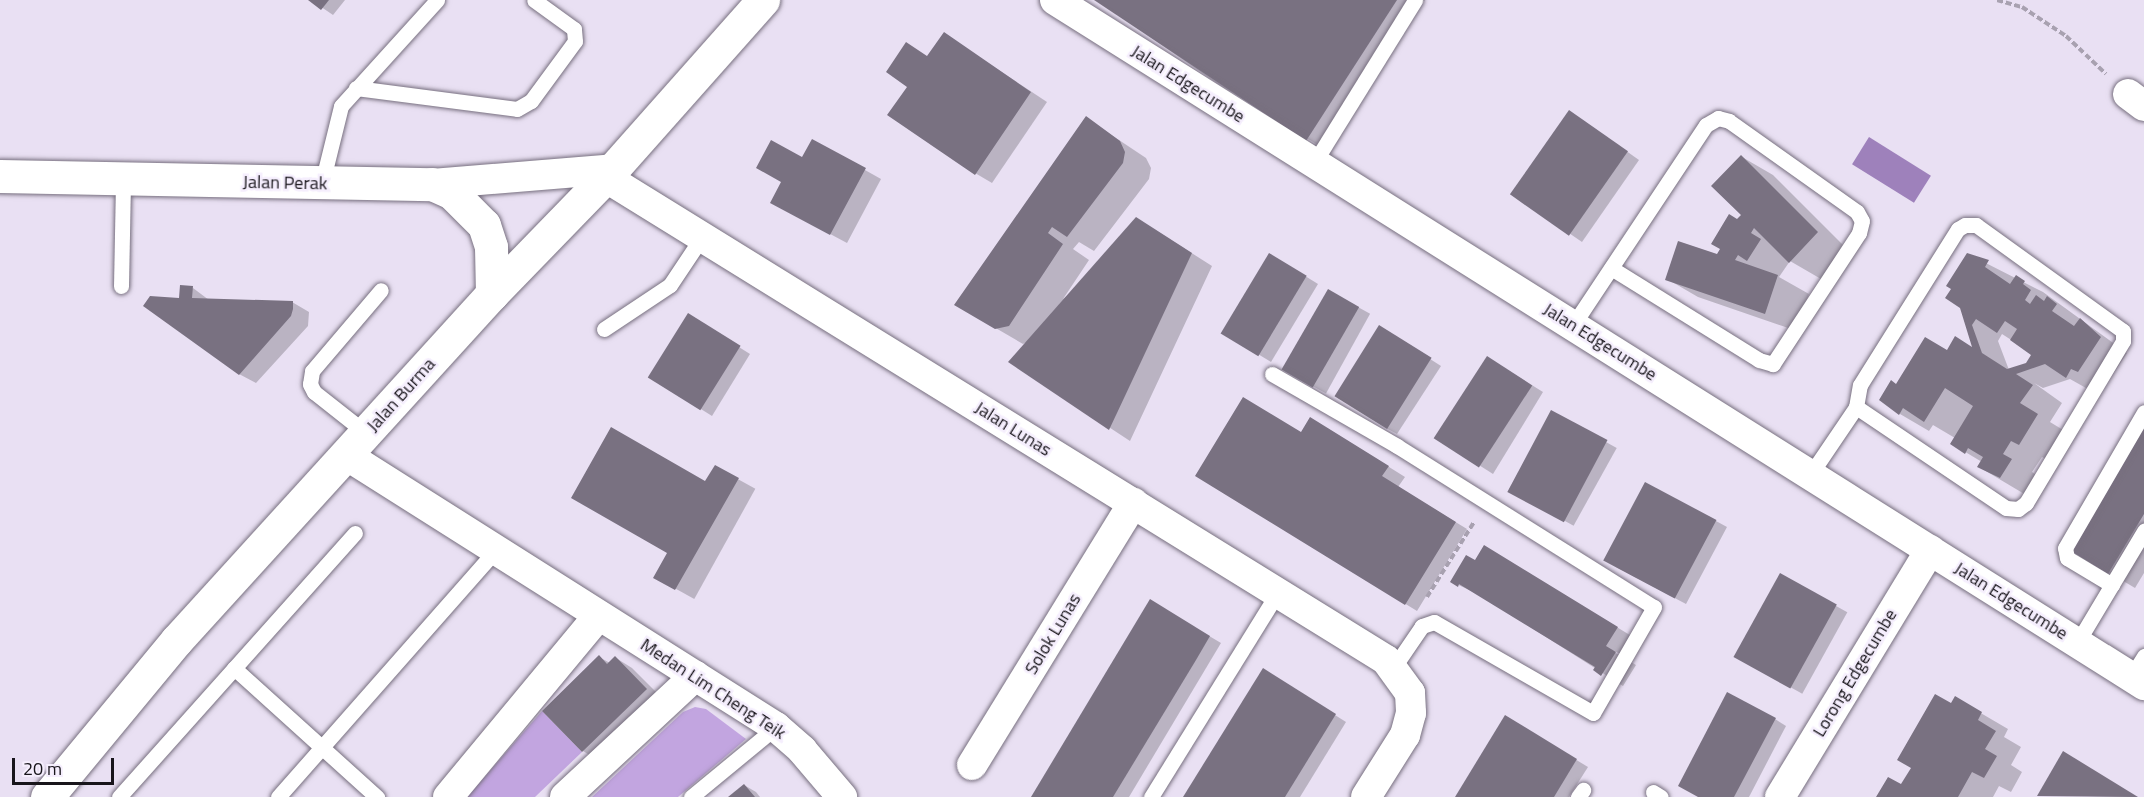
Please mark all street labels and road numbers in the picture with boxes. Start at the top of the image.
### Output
street label: Jalan Edgecumbe [1127,40,1249,128]
street label: Jalan Perak [243,171,327,195]
street label: Jalan Edgecumbe [1539,298,1661,386]
street label: Jalan Burma [362,354,440,436]
street label: Jalan Lunas [971,397,1055,461]
street label: Jalan Edgecumbe [1950,557,2072,645]
street label: Solok Lunas [1020,590,1086,678]
street label: Lorong Edgecumbe [1808,605,1902,741]
street label: Medan Lim Cheng Teik [636,634,790,744]

